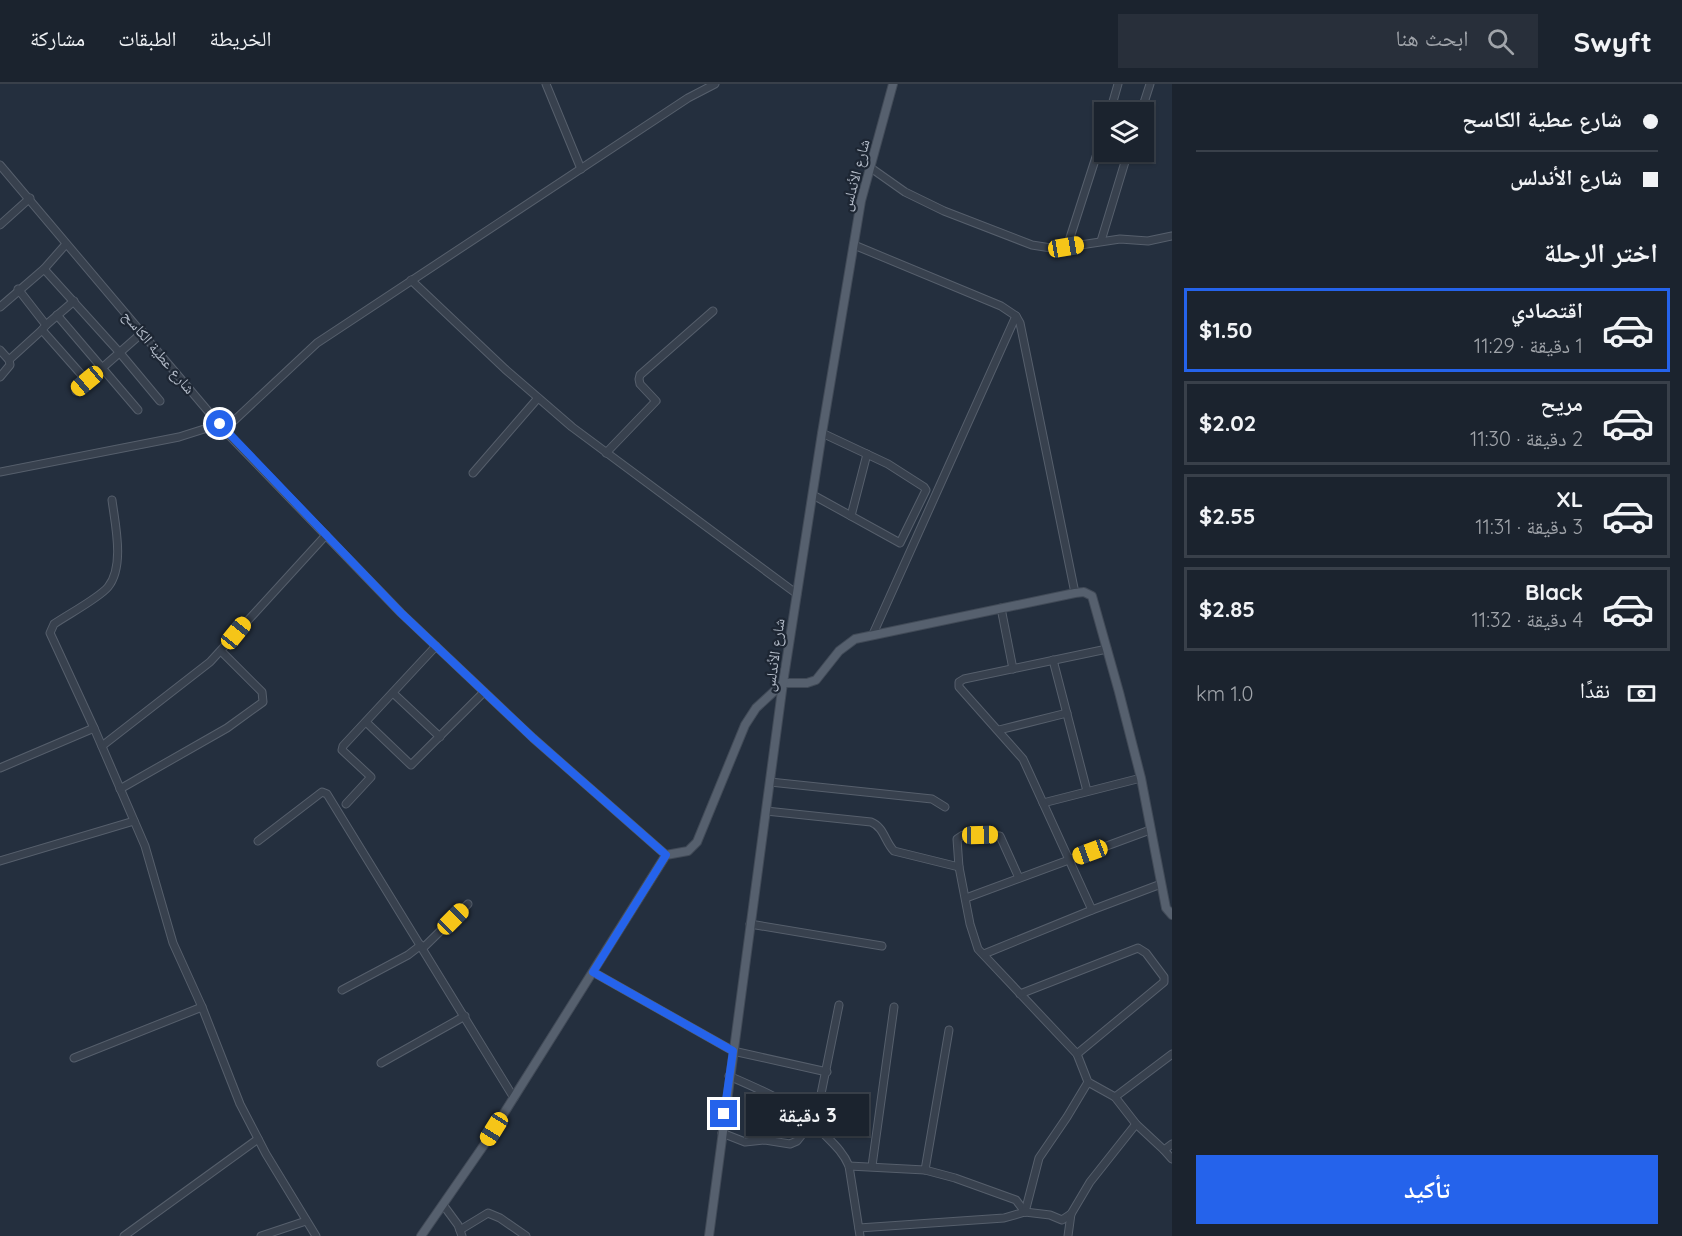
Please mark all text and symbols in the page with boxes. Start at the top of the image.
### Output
search box [1118,14,1538,68]
text: ابحث هنا [1395,24,1469,52]
text: Swyft [1574,24,1652,59]
text: مشاركة [30,25,85,51]
text: الطبقات [118,25,177,51]
text: الخريطة [210,25,271,51]
icon: search [1484,25,1517,58]
map controls [1094,102,1154,162]
button: layers [1094,102,1154,162]
text: شارع عطية الكاسح [1462,105,1622,133]
street label: شارع الأندلس [836,137,875,213]
text: شارع الأندلس [1510,163,1622,191]
car [1047,235,1085,259]
text: اختر الرحلة [1544,235,1658,269]
text: اقتصادي [1511,296,1583,324]
icon: car [1601,303,1655,357]
street label: شارع عطية الكاسح [118,306,200,398]
text: $1.50 [1199,316,1252,344]
text: 1 دقيقة · 11:29 [1474,333,1583,358]
car [67,363,107,399]
text: مريح [1540,389,1583,417]
icon: car [1601,396,1655,450]
text: $2.02 [1199,409,1256,437]
route start [206,410,233,437]
text: 2 دقيقة · 11:30 [1470,426,1583,451]
text: XL [1556,485,1583,513]
icon: car [1601,489,1655,543]
text: $2.55 [1199,502,1255,530]
text: 3 دقيقة · 11:31 [1475,514,1583,539]
text: Black [1525,578,1583,606]
icon: car [1601,582,1655,636]
text: $2.85 [1199,595,1255,623]
text: 4 دقيقة · 11:32 [1471,607,1583,632]
car [218,613,254,653]
street label: شارع الأندلس [759,617,790,693]
text: نقدًا [1580,676,1610,704]
icon: cash [1625,677,1658,710]
text: 1.0 km [1196,681,1253,706]
car [962,826,998,844]
car [1070,837,1110,867]
car [434,900,472,938]
callout: 3 دقيقة [745,1093,868,1135]
route end [710,1100,737,1127]
text: 3 دقيقة [778,1102,837,1127]
car [477,1109,511,1149]
button: تأكيد [1196,1155,1658,1224]

